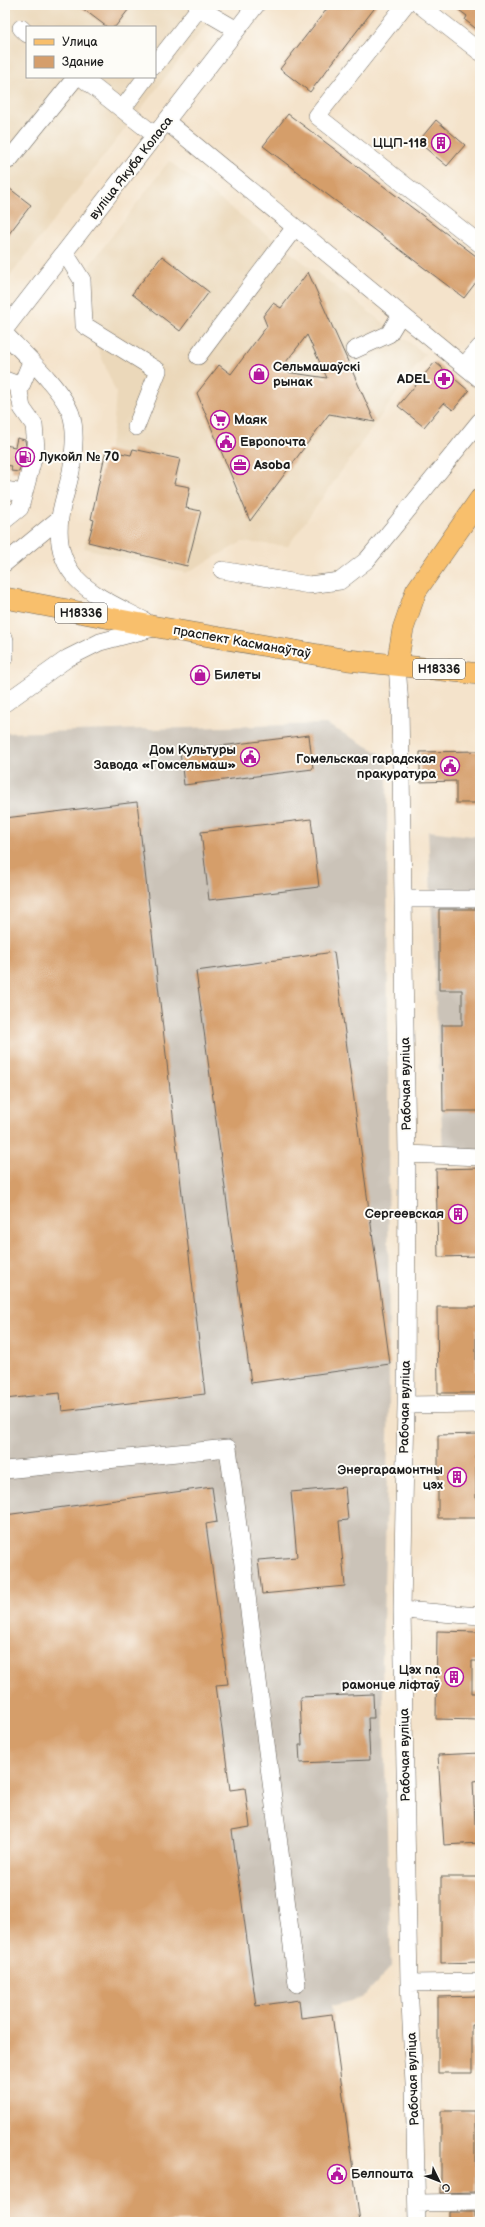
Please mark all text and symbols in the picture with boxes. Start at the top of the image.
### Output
legend [26,26,156,78]
text: Улица [62,35,98,50]
text: Здание [62,55,104,70]
street label: вуліца Якуба Коласа [86,113,177,223]
building icon: ЦЦП-118 [430,132,452,154]
place label: ЦЦП-118 [373,135,427,151]
place label: Сельмашаўскі рынак [273,359,360,390]
shop icon: Сельмашаўскі рынак [248,363,270,385]
pharmacy icon: ADEL [433,368,455,390]
place label: ADEL [396,371,431,387]
supermarket icon: Маяк [209,409,231,431]
place label: Маяк [234,412,268,428]
public building icon: Европочта [215,431,237,453]
place label: Европочта [240,434,306,450]
fuel station icon: Лукойл № 70 [14,446,36,468]
place label: Лукойл № 70 [38,449,119,465]
office icon: Asoba [229,454,251,476]
place label: Asoba [253,457,290,473]
road number: Н18336 [55,603,107,623]
street label: праспект Касманаўтаў [172,622,312,662]
road number: Н18336 [413,659,465,679]
shop icon: Билеты [189,664,211,686]
place label: Билеты [214,667,261,683]
place label: Дом Культуры Завода «Гомсельмаш» [94,742,236,773]
public building icon: Дом Культуры Завода «Гомсельмаш» [239,746,261,768]
place label: Гомельская гарадская пракуратура [296,751,436,782]
public building icon: Гомельская гарадская пракуратура [439,755,461,777]
street label: Рабочая вуліца [397,1037,415,1131]
building icon: Сергеевская [447,1203,469,1225]
place label: Сергеевская [365,1206,444,1222]
street label: Рабочая вуліца [396,1360,414,1454]
place label: Энергарамонтны цэх [338,1462,443,1493]
building icon: Энергарамонтны цэх [446,1466,468,1488]
place label: Цэх па рамонце ліфтаў [342,1662,441,1693]
building icon: Цэх па рамонце ліфтаў [443,1666,465,1688]
street label: Рабочая вуліца [396,1708,414,1802]
street label: Рабочая вуліца [403,2032,423,2126]
north arrow [419,2161,459,2201]
public building icon: Белпошта [326,2163,348,2185]
place label: Белпошта [351,2166,414,2182]
text: С [438,2180,453,2195]

